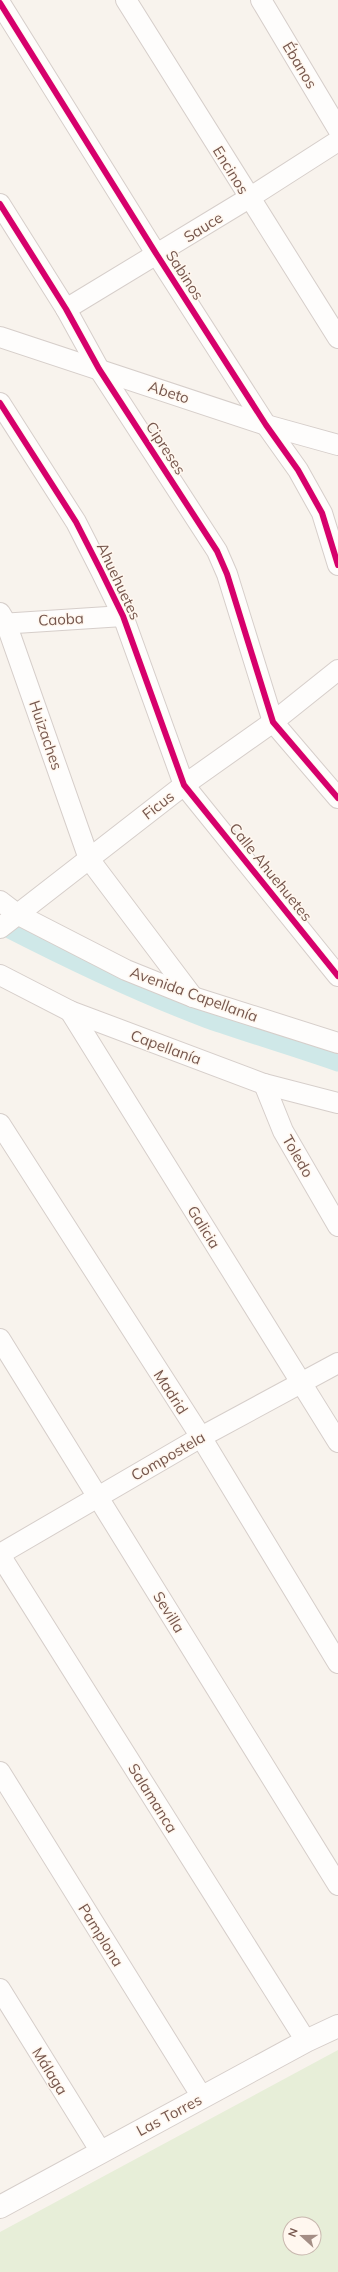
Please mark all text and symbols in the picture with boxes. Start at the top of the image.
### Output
street label: Ébanos [279,38,321,92]
street label: Encinos [209,142,253,198]
street label: Sauce [180,208,226,246]
street label: Sabinos [162,246,208,304]
street label: Abeto [146,376,192,408]
street label: Cipreses [142,418,190,478]
street label: Ahuehuetes [93,539,145,623]
street label: Caoba [38,608,84,630]
street label: Huizaches [25,698,67,772]
street label: Ficus [138,787,178,823]
street label: Calle Ahuehuetes [225,819,317,925]
street label: Avenida Capellanía [128,962,260,1026]
street label: Capellanía [128,1025,204,1069]
street label: Toledo [278,1131,318,1181]
street label: Galicia [183,1202,225,1252]
street label: Madrid [150,1366,192,1418]
street label: Compostela [128,1427,208,1485]
street label: Sevilla [149,1588,189,1636]
street label: Salamanca [124,1760,182,1836]
street label: Pamplona [74,1900,128,1970]
street label: Málaga [28,2044,72,2098]
street label: Las Torres [133,2090,205,2140]
north arrow [282,2216,322,2256]
text: N [285,2226,301,2239]

